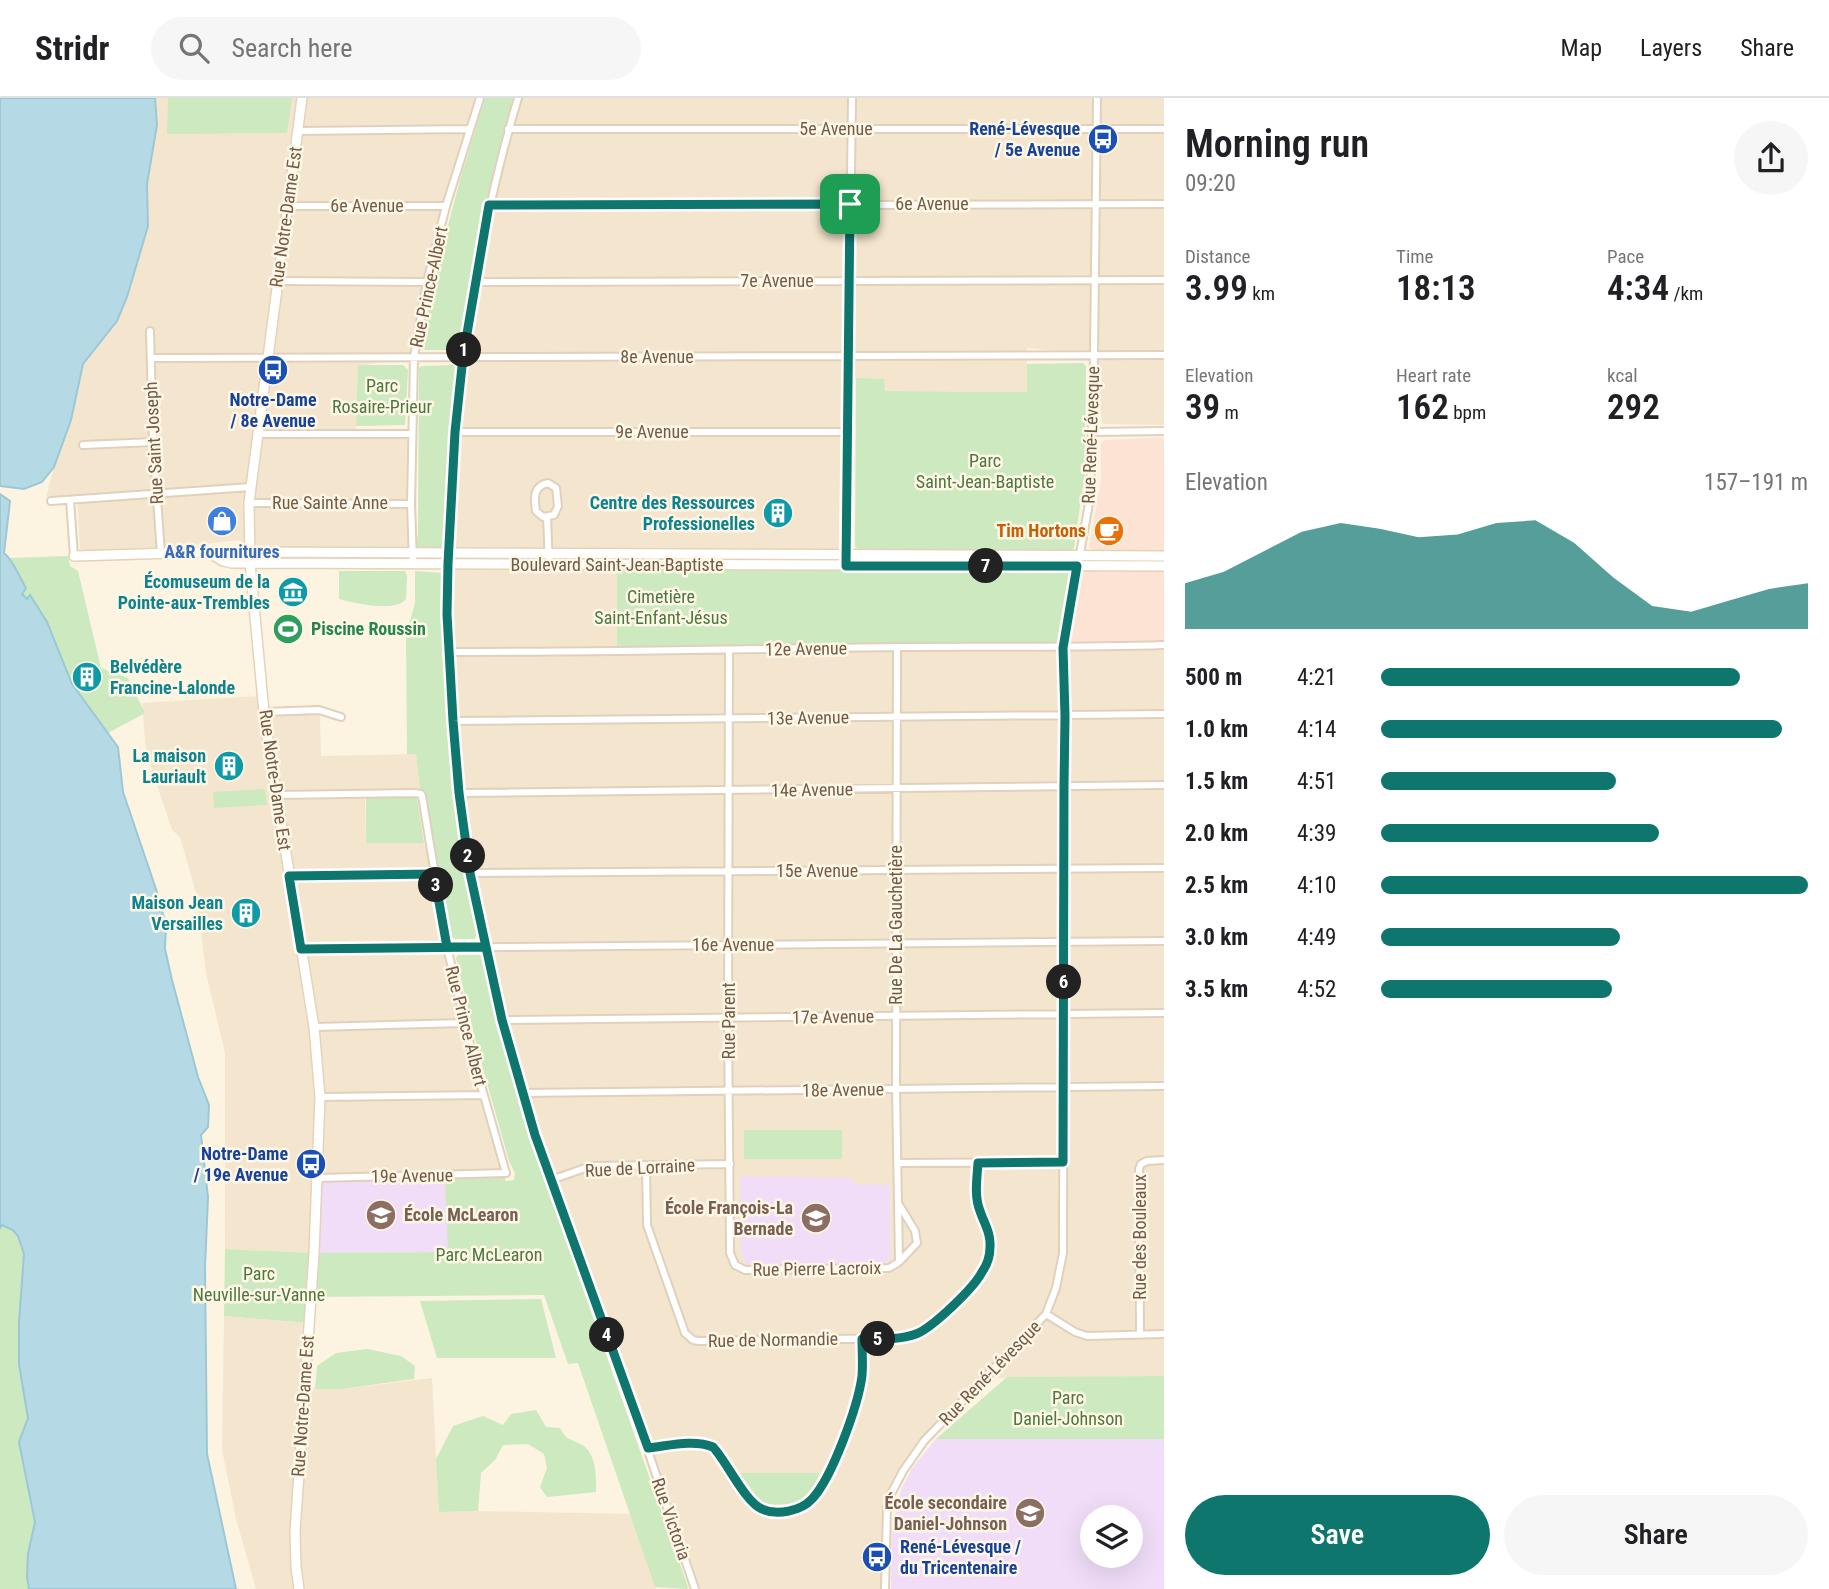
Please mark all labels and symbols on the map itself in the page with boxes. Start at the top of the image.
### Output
street label: 5e Avenue [799,118,873,139]
place label: René-Lévesque / 5e Avenue [969,118,1080,160]
bus stop icon: René-Lévesque / 5e Avenue [1086,122,1120,156]
street label: Rue Notre-Dame Est [265,145,306,289]
pin [820,174,880,234]
street label: 6e Avenue [895,193,969,214]
street label: 6e Avenue [330,195,404,216]
street label: Rue Prince-Albert [405,224,452,349]
street label: 7e Avenue [740,270,814,291]
pin: 1 [447,332,482,368]
street label: 8e Avenue [620,346,694,367]
bus stop icon: Notre-Dame / 8e Avenue [256,353,290,387]
street label: Rue René-Lévesque [1078,366,1103,504]
park label: Parc Rosaire-Prieur [332,375,433,417]
street label: Rue Saint Joseph [140,381,167,505]
place label: Notre-Dame / 8e Avenue [229,389,317,431]
street label: 9e Avenue [615,421,689,442]
park label: Parc Saint-Jean-Baptiste [916,450,1054,492]
street label: Rue Sainte Anne [272,492,388,513]
place label: Centre des Ressources Professionelles [590,492,755,534]
building icon: Centre des Ressources Professionelles [761,496,795,530]
shop icon: A&R fournitures [205,504,239,538]
cafe icon: Tim Hortons [1092,514,1126,548]
place label: Tim Hortons [997,520,1086,541]
place label: A&R fournitures [164,541,280,562]
pin: 7 [968,548,1004,584]
street label: Boulevard Saint-Jean-Baptiste [511,554,723,575]
place label: Écomuseum de la Pointe-aux-Trembles [118,571,270,613]
museum icon: Écomuseum de la Pointe-aux-Trembles [276,575,310,609]
park label: Cimetière Saint-Enfant-Jésus [594,586,728,628]
sports icon: Piscine Roussin [271,612,305,646]
place label: Piscine Roussin [311,618,426,639]
street label: 12e Avenue [765,637,847,660]
place label: Belvédère Francine-Lalonde [110,656,236,698]
building icon: Belvédère Francine-Lalonde [70,660,104,694]
street label: 13e Avenue [767,706,849,729]
street label: Rue Notre-Dame Est [255,708,296,852]
place label: La maison Lauriault [132,745,206,787]
building icon: La maison Lauriault [212,749,246,783]
street label: 14e Avenue [771,778,853,801]
pin: 2 [450,838,486,874]
street label: Rue De La Gauchetière [885,845,906,1005]
street label: 15e Avenue [776,860,858,881]
pin: 3 [418,868,453,902]
place label: Maison Jean Versailles [131,892,223,934]
building icon: Maison Jean Versailles [229,896,263,930]
street label: 16e Avenue [692,934,774,955]
street label: Rue Prince Albert [441,964,492,1088]
pin: 6 [1046,964,1082,1000]
street label: Rue Parent [718,982,739,1060]
street label: 17e Avenue [792,1005,874,1028]
street label: 18e Avenue [802,1078,884,1101]
place label: Notre-Dame / 19e Avenue [193,1143,288,1185]
bus stop icon: Notre-Dame / 19e Avenue [294,1147,328,1181]
street label: Rue de Lorraine [584,1154,696,1181]
street label: 19e Avenue [371,1164,453,1187]
street label: Rue des Bouleaux [1129,1174,1150,1300]
place label: École François-La Bernade [665,1197,793,1239]
school or university icon: École McLearon [364,1198,398,1232]
school or university icon: École François-La Bernade [799,1201,833,1235]
place label: École McLearon [404,1204,518,1225]
park label: Parc McLearon [436,1244,542,1265]
street label: Rue Pierre Lacroix [753,1257,882,1280]
park label: Parc Neuville-sur-Vanne [193,1263,325,1305]
street label: Rue René-Lévesque [934,1316,1045,1429]
pin: 4 [590,1318,624,1352]
pin: 5 [860,1322,896,1356]
street label: Rue de Normandie [708,1328,838,1351]
street label: Rue Notre-Dame Est [287,1334,318,1478]
park label: Parc Daniel-Johnson [1013,1387,1123,1429]
street label: Rue Victoria [648,1475,695,1563]
place label: École secondaire Daniel-Johnson [885,1492,1007,1534]
school or university icon: École secondaire Daniel-Johnson [1013,1496,1047,1530]
place label: René-Lévesque / du Tricentenaire [900,1536,1021,1578]
bus stop icon: René-Lévesque / du Tricentenaire [860,1540,894,1574]

